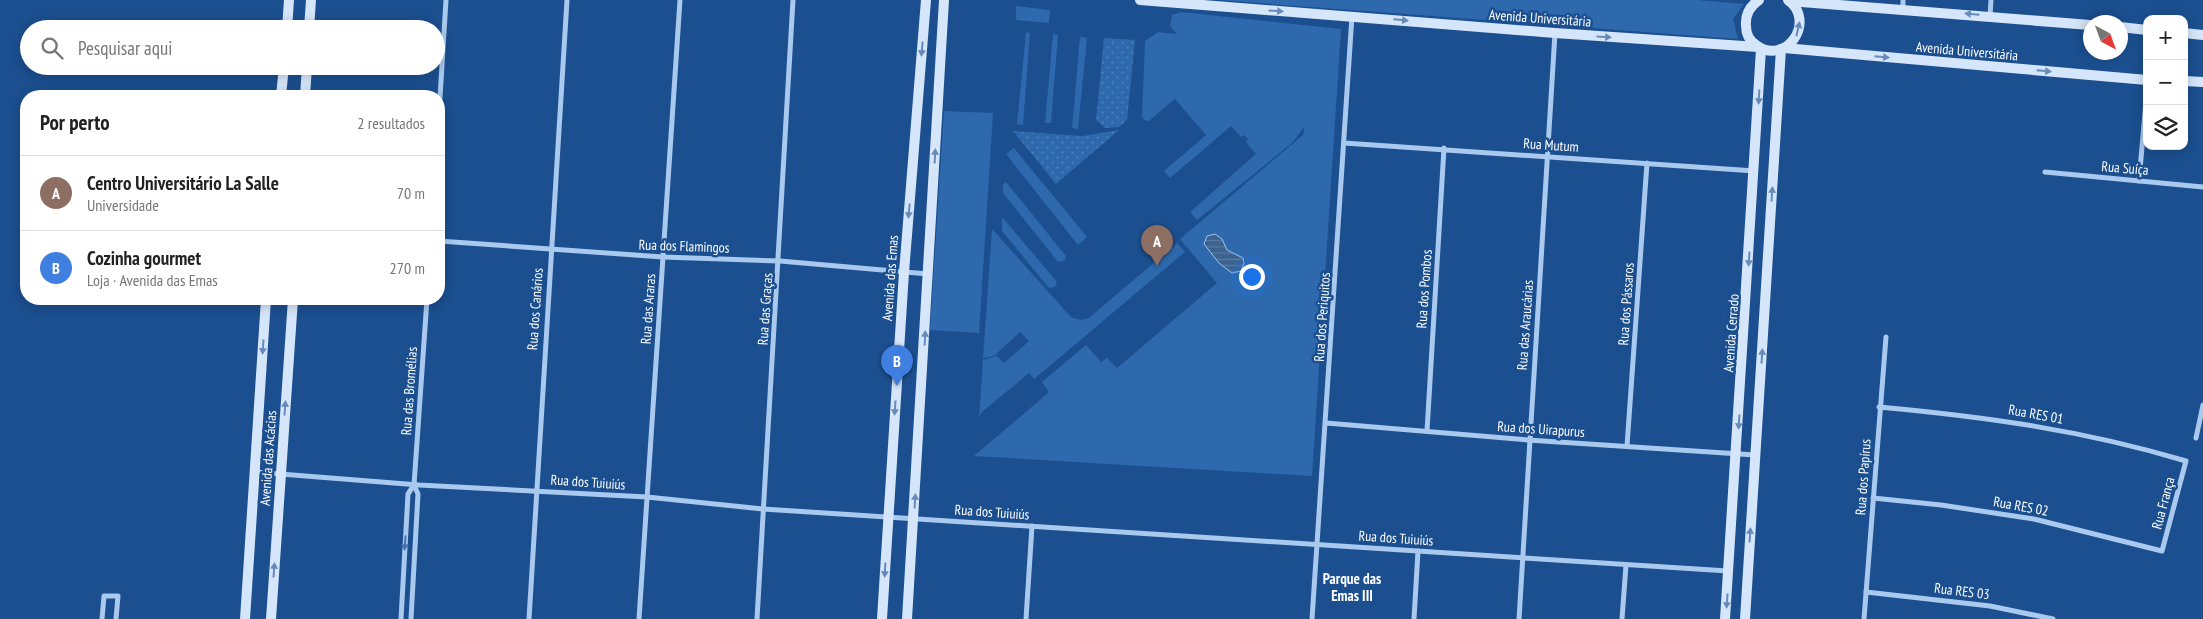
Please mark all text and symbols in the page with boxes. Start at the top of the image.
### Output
street label: Avenida Universitária [1488,5,1592,31]
one-way arrow [1268,7,1284,15]
one-way arrow [1964,10,1980,18]
north arrow [2083,15,2128,60]
map controls [2143,15,2188,150]
button: + [2143,15,2188,60]
one-way arrow [1393,16,1409,24]
search box [20,20,445,75]
one-way arrow [1794,22,1802,37]
one-way arrow [1596,33,1612,41]
icon: search [38,34,66,62]
text: Pesquisar aqui [78,36,172,60]
street label: Avenida Universitária [1915,38,2019,64]
one-way arrow [918,41,926,57]
one-way arrow [1874,54,1890,62]
button: − [2143,60,2188,105]
one-way arrow [2036,67,2052,75]
one-way arrow [1754,90,1762,106]
button: layers [2143,105,2188,150]
text: Por perto [40,109,110,136]
text: 2 resultados [357,113,425,133]
street label: Rua Mutum [1523,134,1579,156]
one-way arrow [932,147,940,163]
street label: Rua Suíça [2101,157,2149,179]
text: Centro Universitário La Salle [87,171,279,195]
text: A [52,183,60,203]
text: 70 m [397,183,425,203]
one-way arrow [1768,185,1776,201]
text: Universidade [87,195,159,215]
one-way arrow [905,203,913,219]
pin: A [1141,225,1173,266]
street label: Avenida das Emas [878,234,902,322]
street label: Rua dos Flamingos [638,235,730,257]
text: Cozinha gourmet [87,246,201,270]
street label: Rua dos Pombos [1412,249,1436,329]
one-way arrow [1745,252,1753,268]
text: B [52,258,60,278]
text: 270 m [390,258,425,278]
street label: Rua dos Pássaros [1614,262,1638,346]
your location [1239,264,1265,290]
street label: Rua dos Canários [523,267,547,351]
text: Loja · Avenida das Emas [87,270,218,290]
street label: Rua das Graças [753,272,777,346]
street label: Rua dos Periquitos [1310,272,1334,362]
street label: Rua das Araras [637,273,659,345]
street label: Rua das Araucárias [1513,279,1537,371]
street label: Avenida Cerrado [1719,293,1743,373]
one-way arrow [922,330,930,346]
one-way arrow [259,340,267,356]
pin: B [881,345,913,386]
street label: Rua das Bromélias [397,346,421,436]
one-way arrow [1758,348,1766,364]
one-way arrow [282,400,290,416]
one-way arrow [891,400,899,416]
street label: Rua RES 01 [2007,400,2065,428]
street label: Avenida das Acácias [256,409,280,506]
one-way arrow [1734,414,1742,430]
street label: Rua dos Uirapurus [1497,417,1586,441]
street label: Rua dos Papírus [1851,438,1875,516]
street label: Rua dos Tuiuiús [550,470,626,494]
street label: Rua França [2147,475,2179,531]
one-way arrow [912,492,920,508]
street label: Rua RES 02 [1992,492,2050,520]
street label: Rua dos Tuiuiús [954,500,1030,524]
street label: Rua dos Tuiuiús [1358,526,1434,550]
one-way arrow [1747,527,1755,543]
one-way arrow [401,535,409,551]
one-way arrow [271,562,279,578]
one-way arrow [881,562,889,578]
district label: Parque das Emas III [1323,569,1381,605]
street label: Rua RES 03 [1933,579,1991,603]
one-way arrow [1722,593,1730,609]

